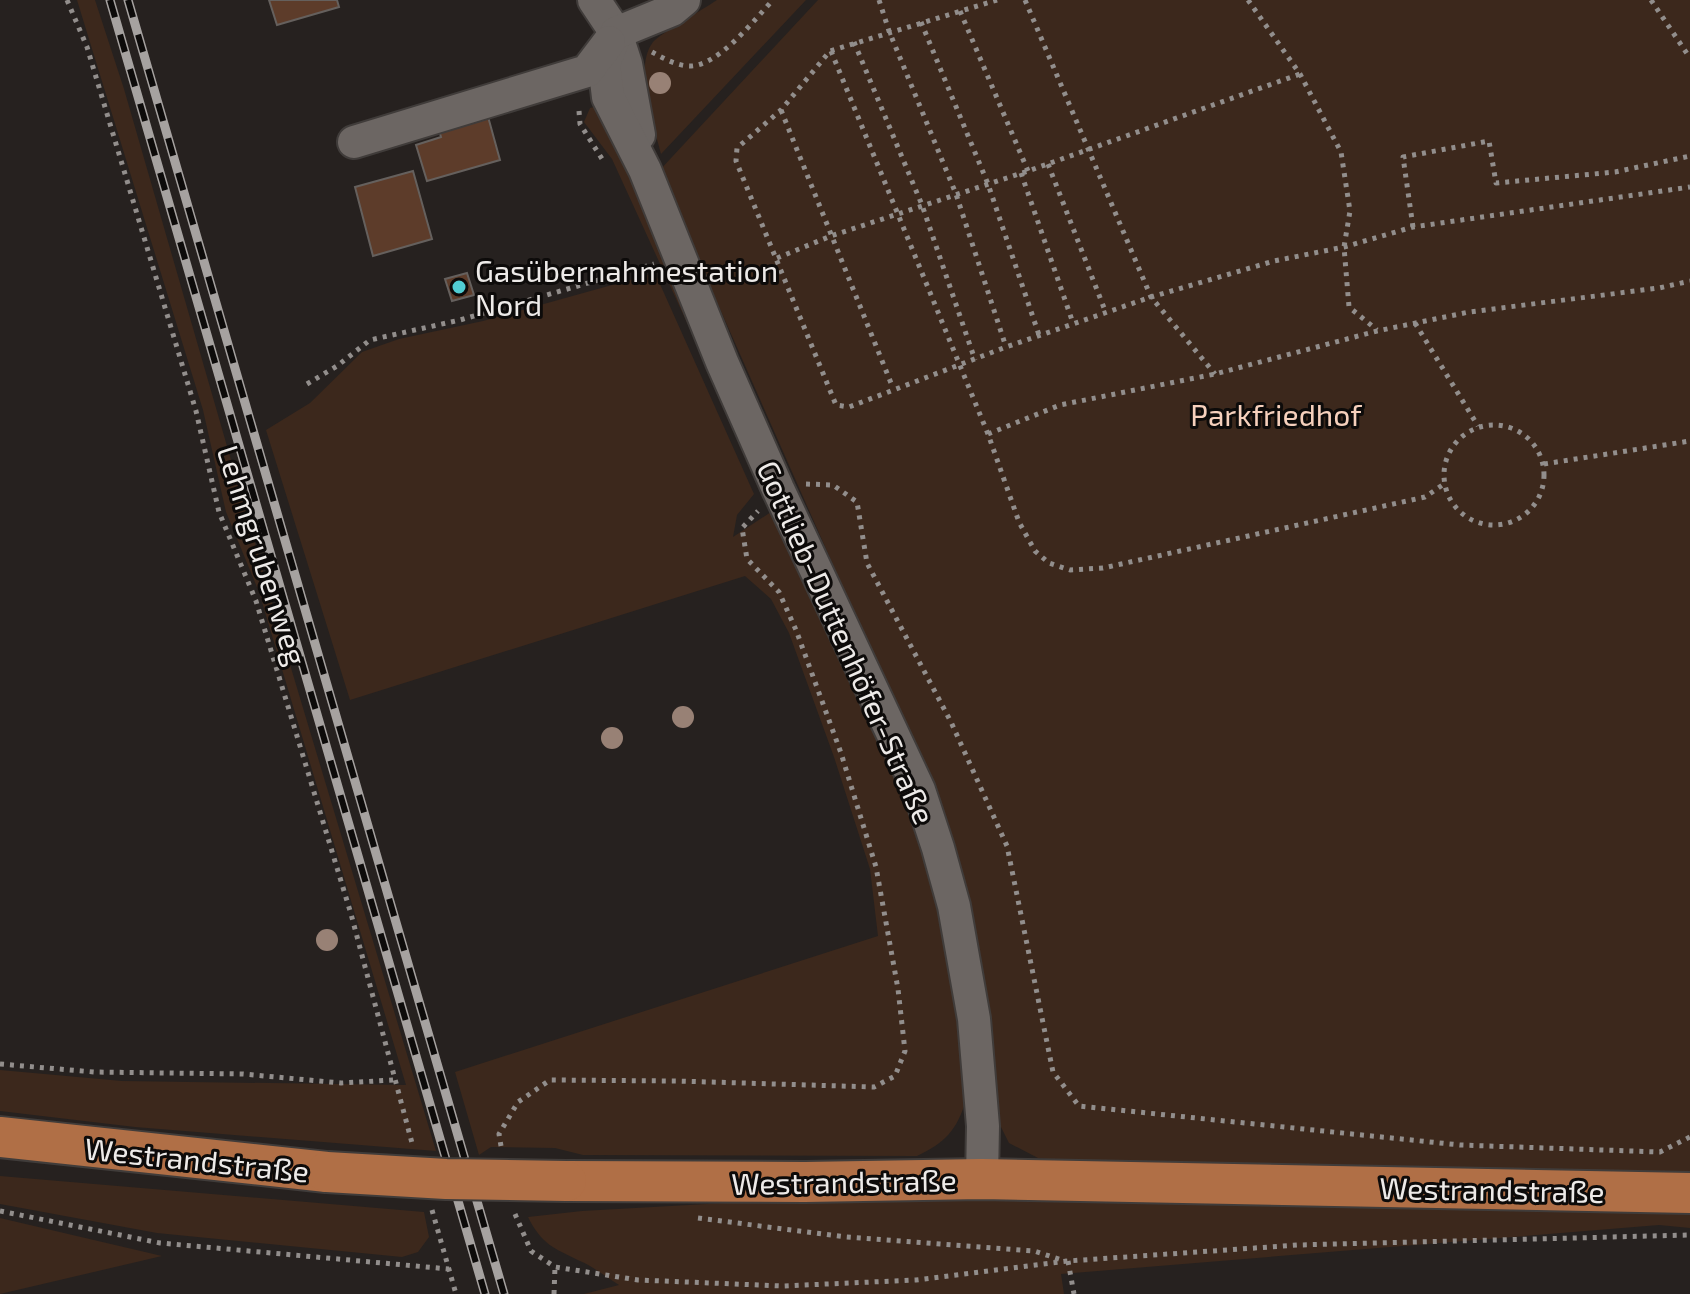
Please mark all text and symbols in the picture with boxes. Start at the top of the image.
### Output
place label: Gasübernahmestation Nord [475,252,778,322]
marker: Gasübernahmestation Nord [450,278,468,296]
park label: Parkfriedhof [1190,396,1362,432]
street label: Lehmgrubenweg [210,440,316,670]
street label: Gottlieb-Duttenhöfer-Straße [751,455,943,829]
street label: Westrandstraße [83,1129,311,1189]
street label: Westrandstraße [731,1161,957,1201]
street label: Westrandstraße [1379,1169,1605,1209]

